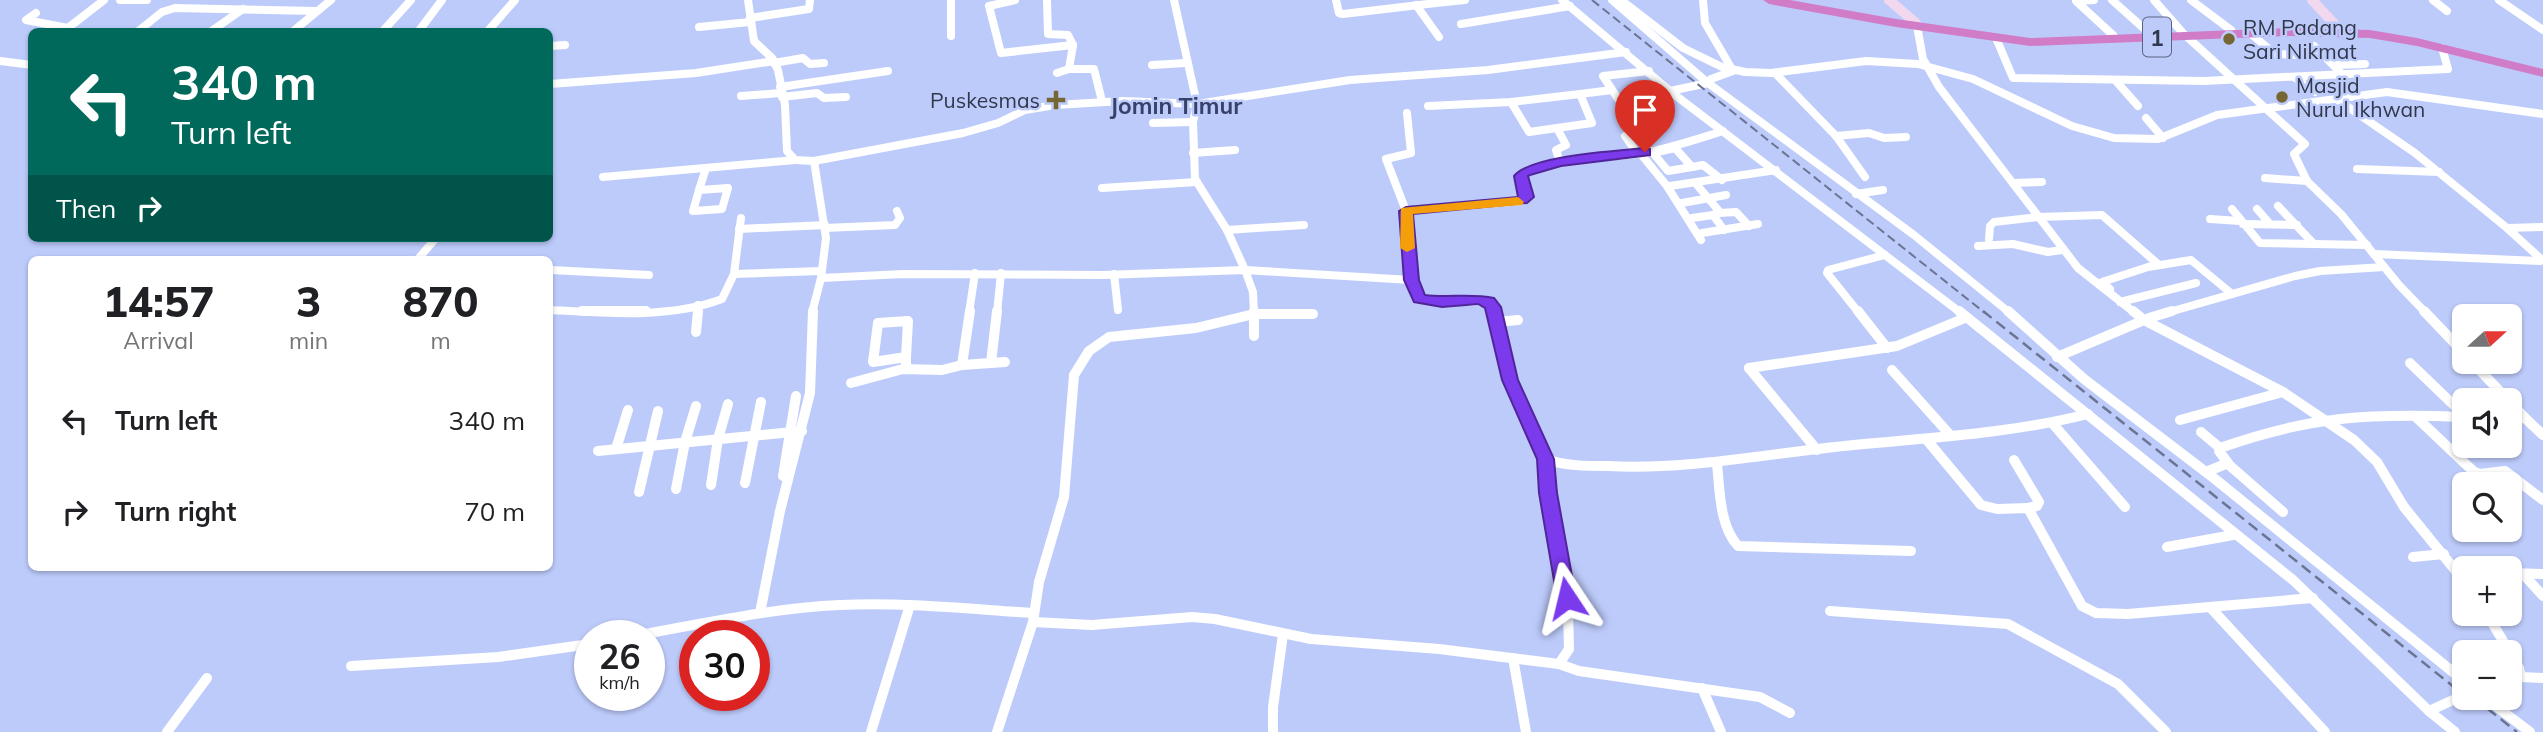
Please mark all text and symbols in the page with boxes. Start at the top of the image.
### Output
place label: RM Padang Sari Nikmat [2243,14,2357,64]
road number: 1 [2143,18,2171,56]
marker: RM Padang Sari Nikmat [2221,31,2237,47]
text: 340 m [171,51,317,112]
icon: left [56,56,147,147]
place label: Masjid Nurul Ikhwan [2296,72,2425,122]
pin [1615,80,1675,152]
place label: Puskesmas [930,87,1040,113]
marker: Masjid Nurul Ikhwan [2274,89,2290,105]
marker: Puskesmas [1046,90,1066,110]
district label: Jomin Timur [1110,91,1242,120]
icon: arrive [1626,91,1664,129]
text: Turn left [171,112,291,152]
icon: right [130,189,168,227]
text: Then [56,192,116,225]
text: 14:57 [103,275,214,328]
text: 3 [296,275,321,328]
text: 870 [403,275,478,328]
north arrow [2452,304,2522,374]
map controls [2452,304,2522,710]
text: Arrival [123,326,194,355]
text: min [289,326,328,355]
text: m [430,326,451,355]
button: sound [2452,388,2522,458]
icon: left [56,402,94,440]
text: Turn left [115,404,217,437]
text: 340 m [449,404,525,437]
button: search [2452,472,2522,542]
icon: right [56,493,94,531]
text: Turn right [115,495,236,528]
text: 70 m [464,495,525,528]
button: + [2452,556,2522,626]
position arrow [1530,561,1604,635]
speed limit sign: 30 [679,620,770,711]
text: 26 [598,634,641,678]
button: − [2452,640,2522,710]
text: km/h [599,671,640,694]

